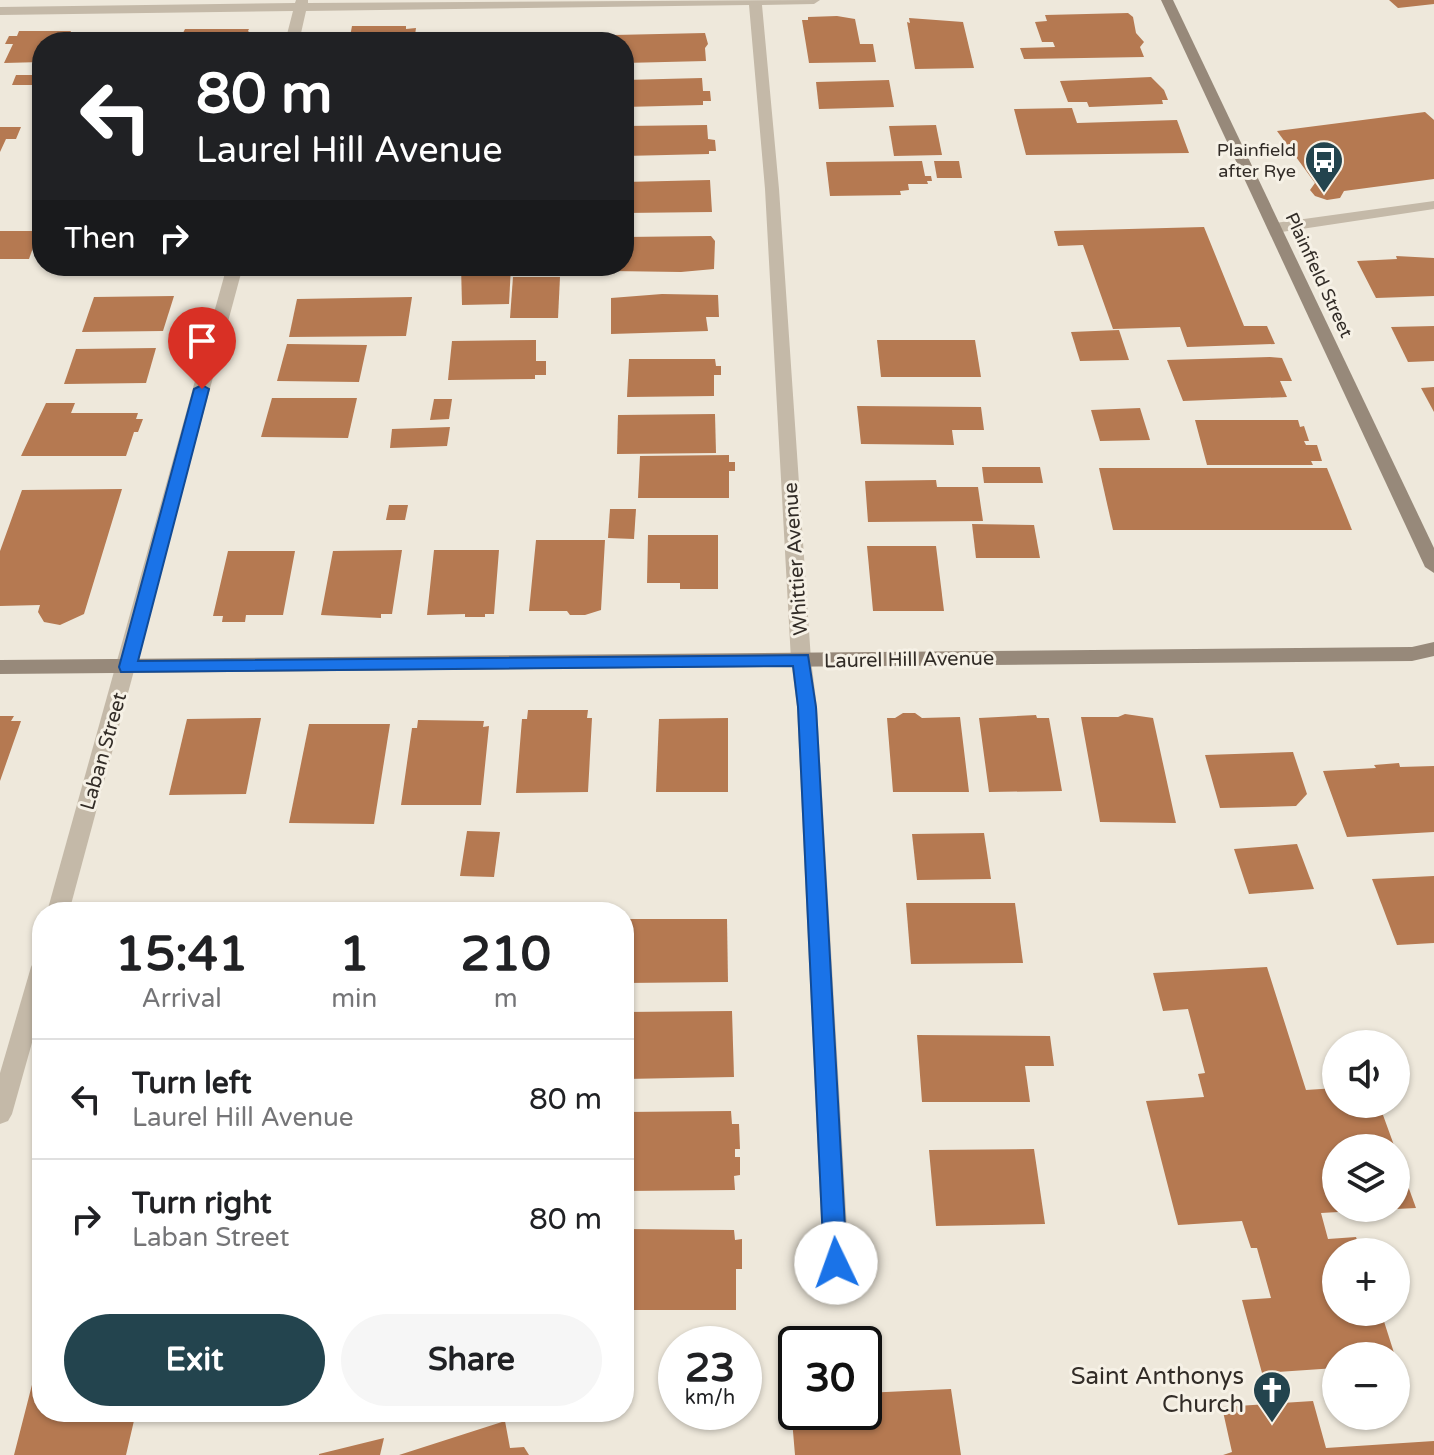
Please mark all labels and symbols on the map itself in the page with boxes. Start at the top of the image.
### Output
place label: Plainfield after Rye [1217,139,1296,182]
bus stop icon: Plainfield after Rye [1303,139,1345,194]
street label: Plainfield Street [1280,209,1358,341]
pin [168,307,236,389]
street label: Whittier Avenue [779,482,813,636]
street label: Laurel Hill Avenue [824,647,994,673]
street label: Laban Street [76,689,132,813]
position arrow [794,1221,878,1305]
speed limit sign: 30 [778,1326,882,1430]
place label: Saint Anthonys Church [1071,1362,1244,1419]
church icon: Saint Anthonys Church [1251,1369,1293,1424]

